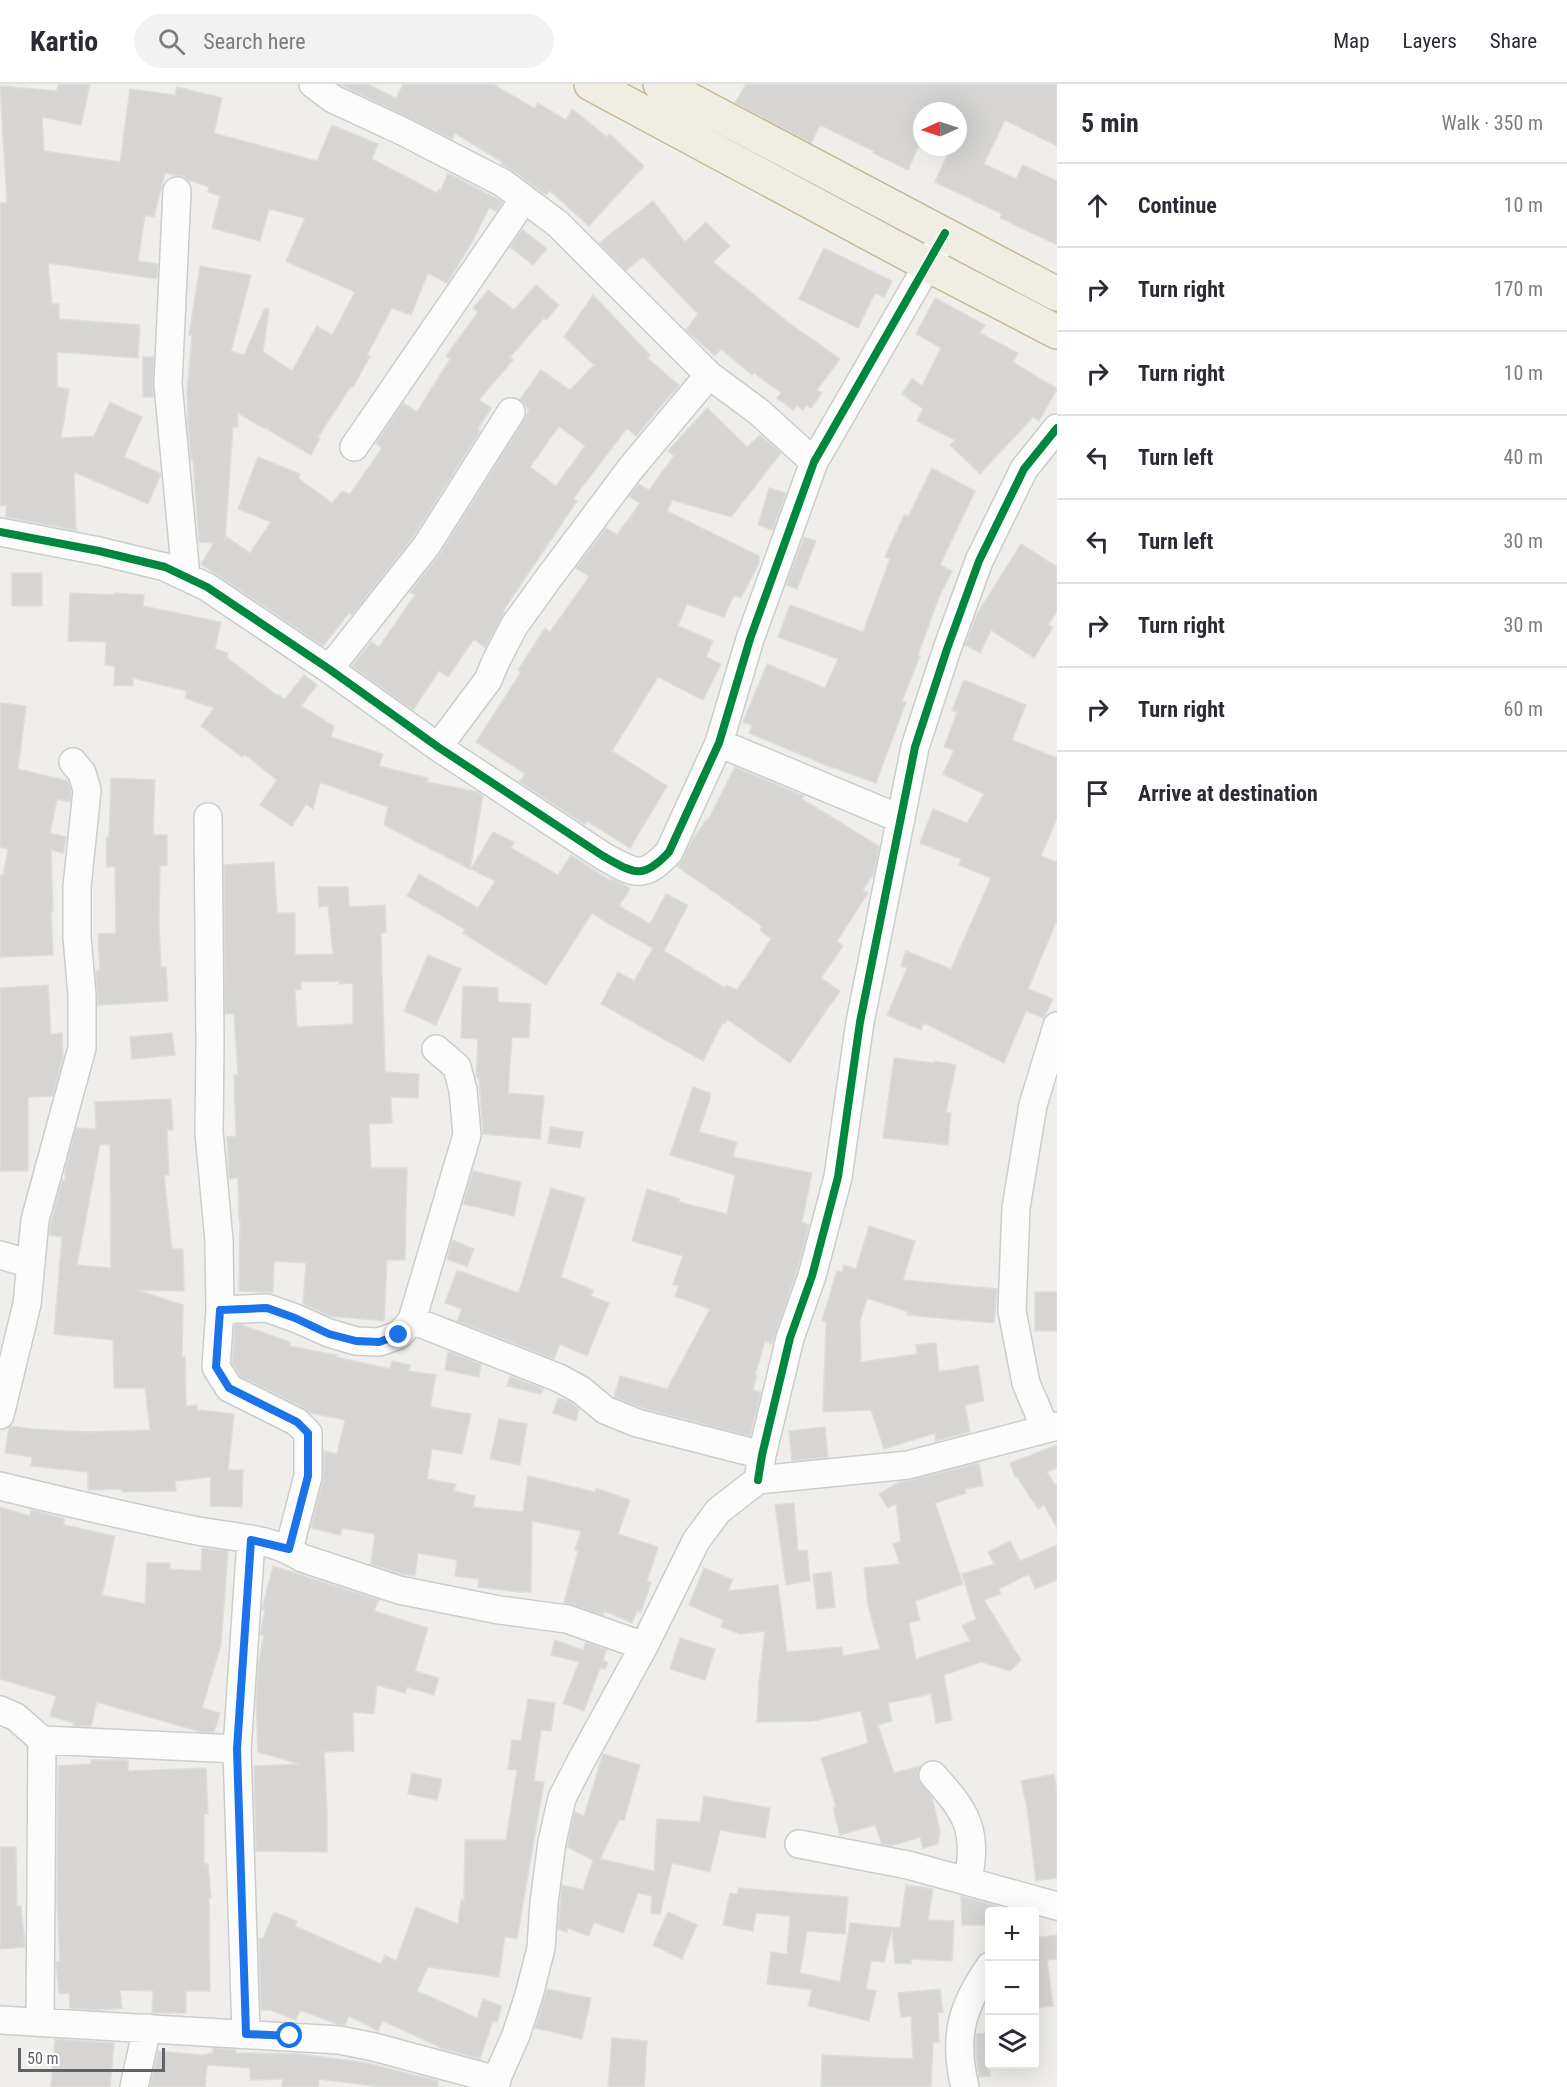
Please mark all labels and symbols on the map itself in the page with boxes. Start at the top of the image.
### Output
north arrow [913,102,967,156]
route end [385,1321,411,1347]
route start [276,2022,302,2048]
scale bar [18,2045,165,2072]

